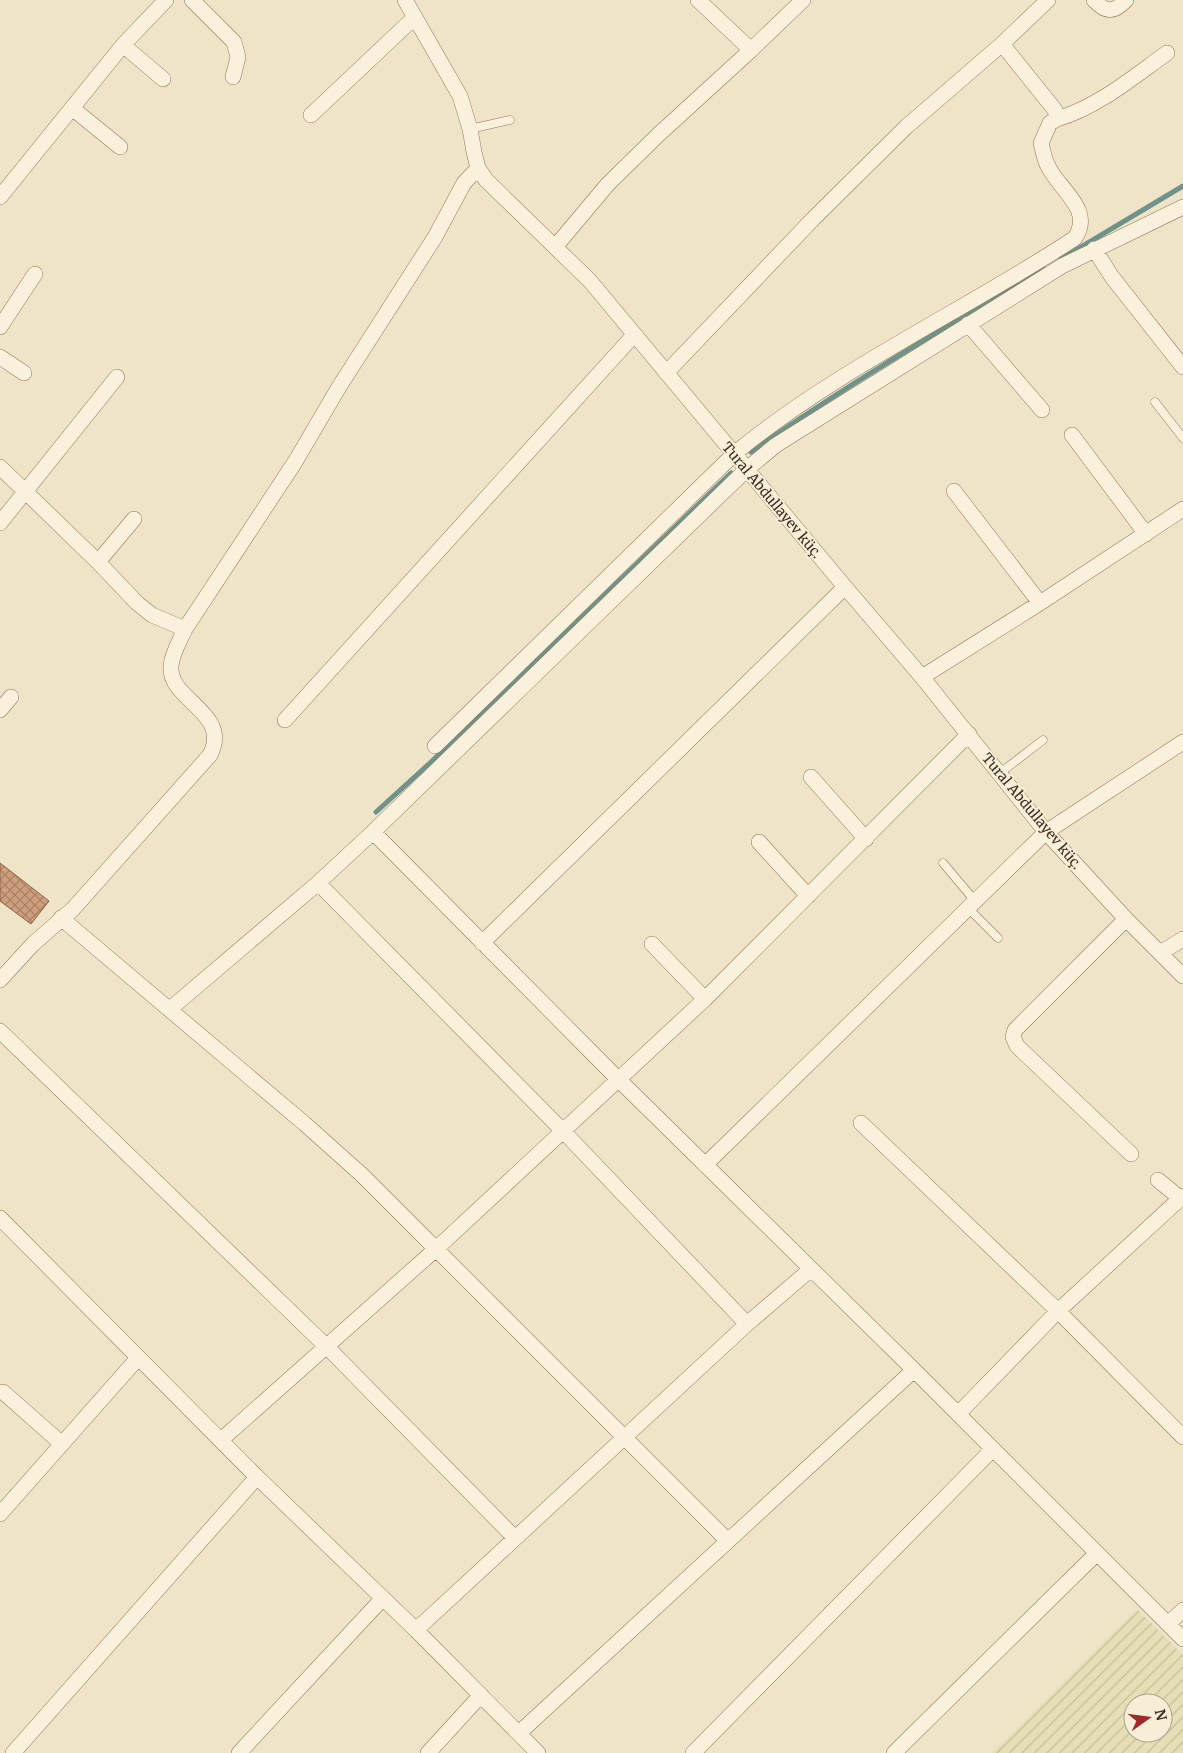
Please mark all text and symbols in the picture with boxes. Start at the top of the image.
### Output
street label: Tural Abdullayev küç. [718,438,826,562]
street label: Tural Abdullayev küç. [978,749,1086,873]
north arrow [1123,1693,1173,1743]
text: N [1151,1707,1171,1722]

